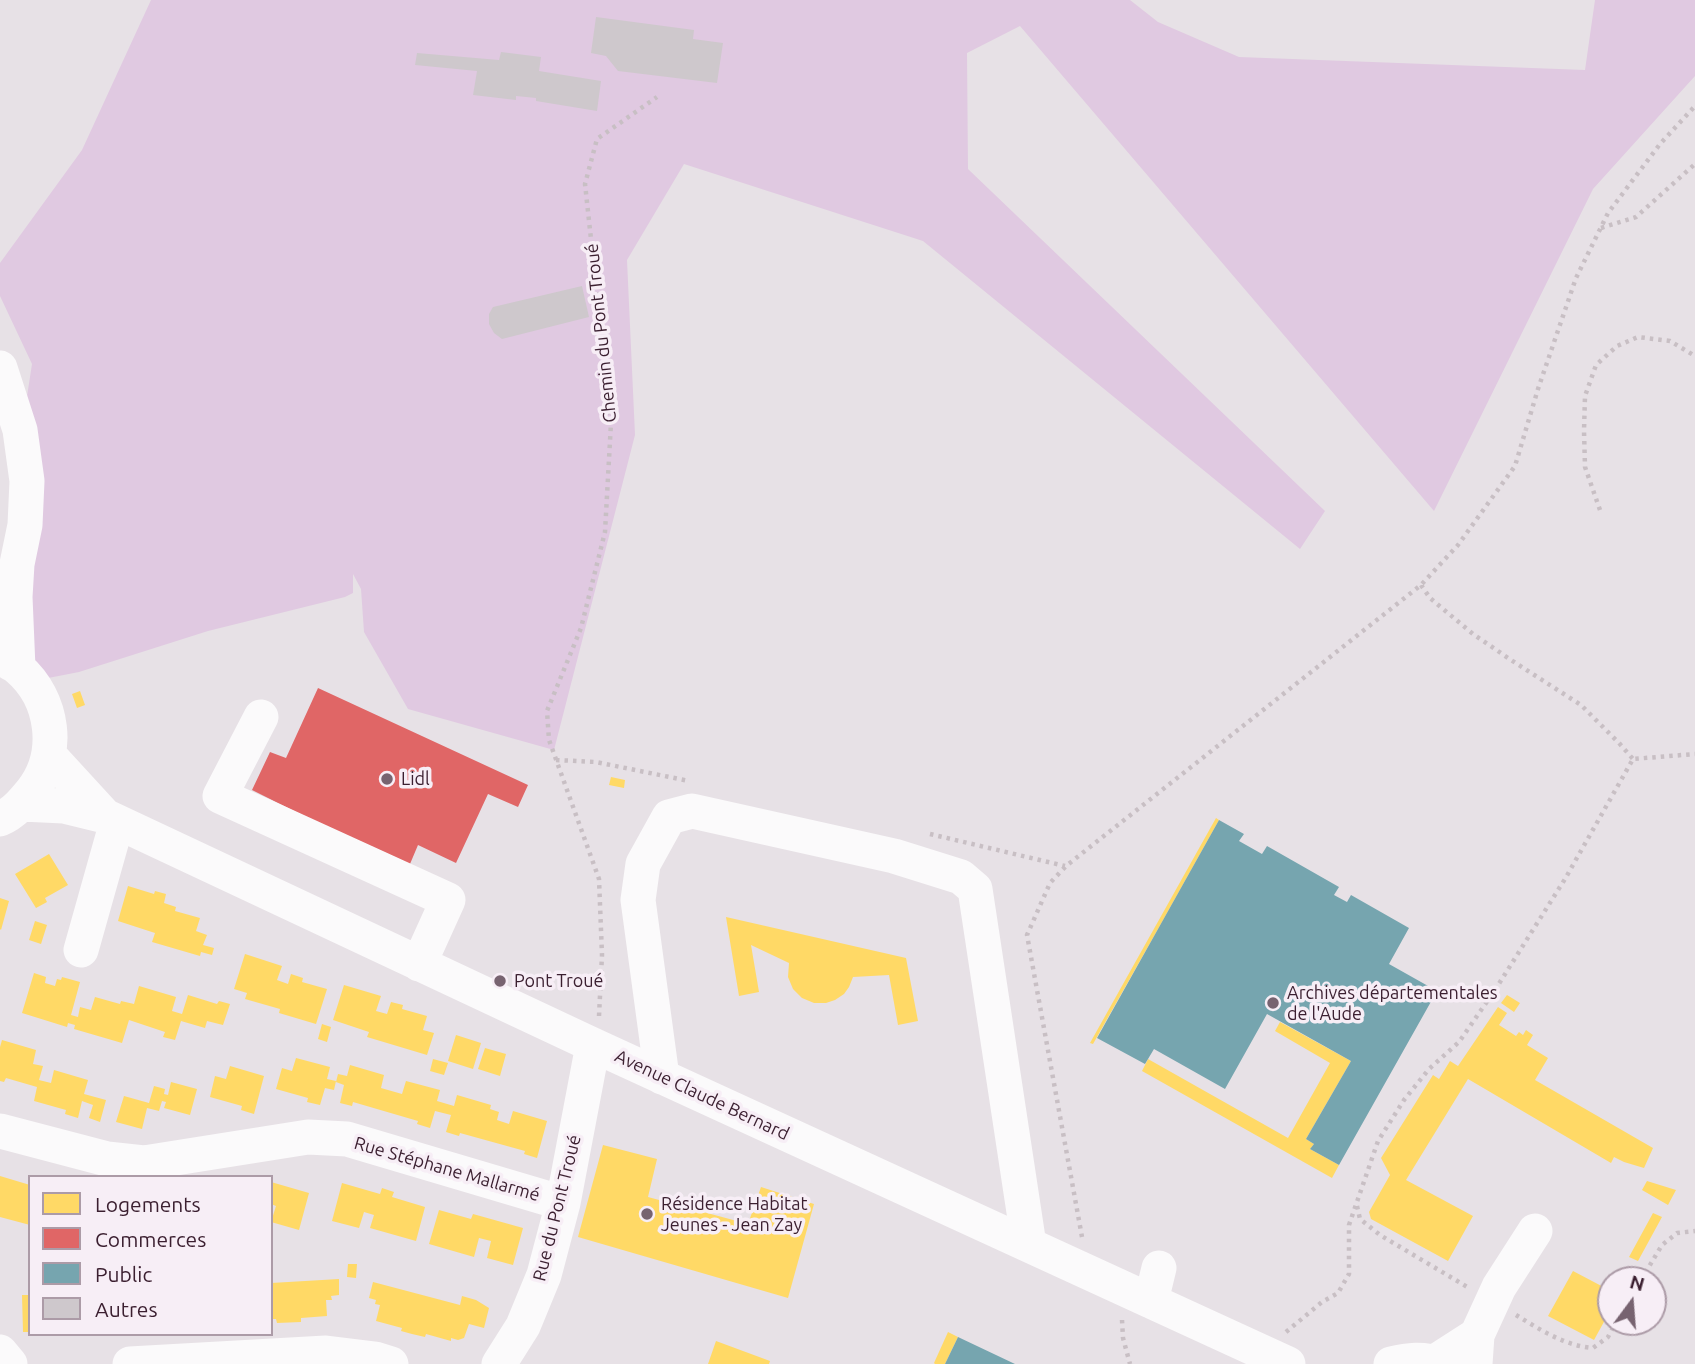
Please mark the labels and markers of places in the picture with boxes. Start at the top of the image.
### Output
place label: Lidl [401,768,430,790]
marker: Lidl [379,771,395,787]
place label: Pont Troué [514,970,604,992]
marker: Pont Troué [492,973,508,989]
place label: Archives départementales de l'Aude [1287,982,1498,1024]
marker: Archives départementales de l'Aude [1265,995,1281,1011]
place label: Résidence Habitat Jeunes - Jean Zay [661,1193,807,1236]
marker: Résidence Habitat Jeunes - Jean Zay [639,1206,655,1222]

